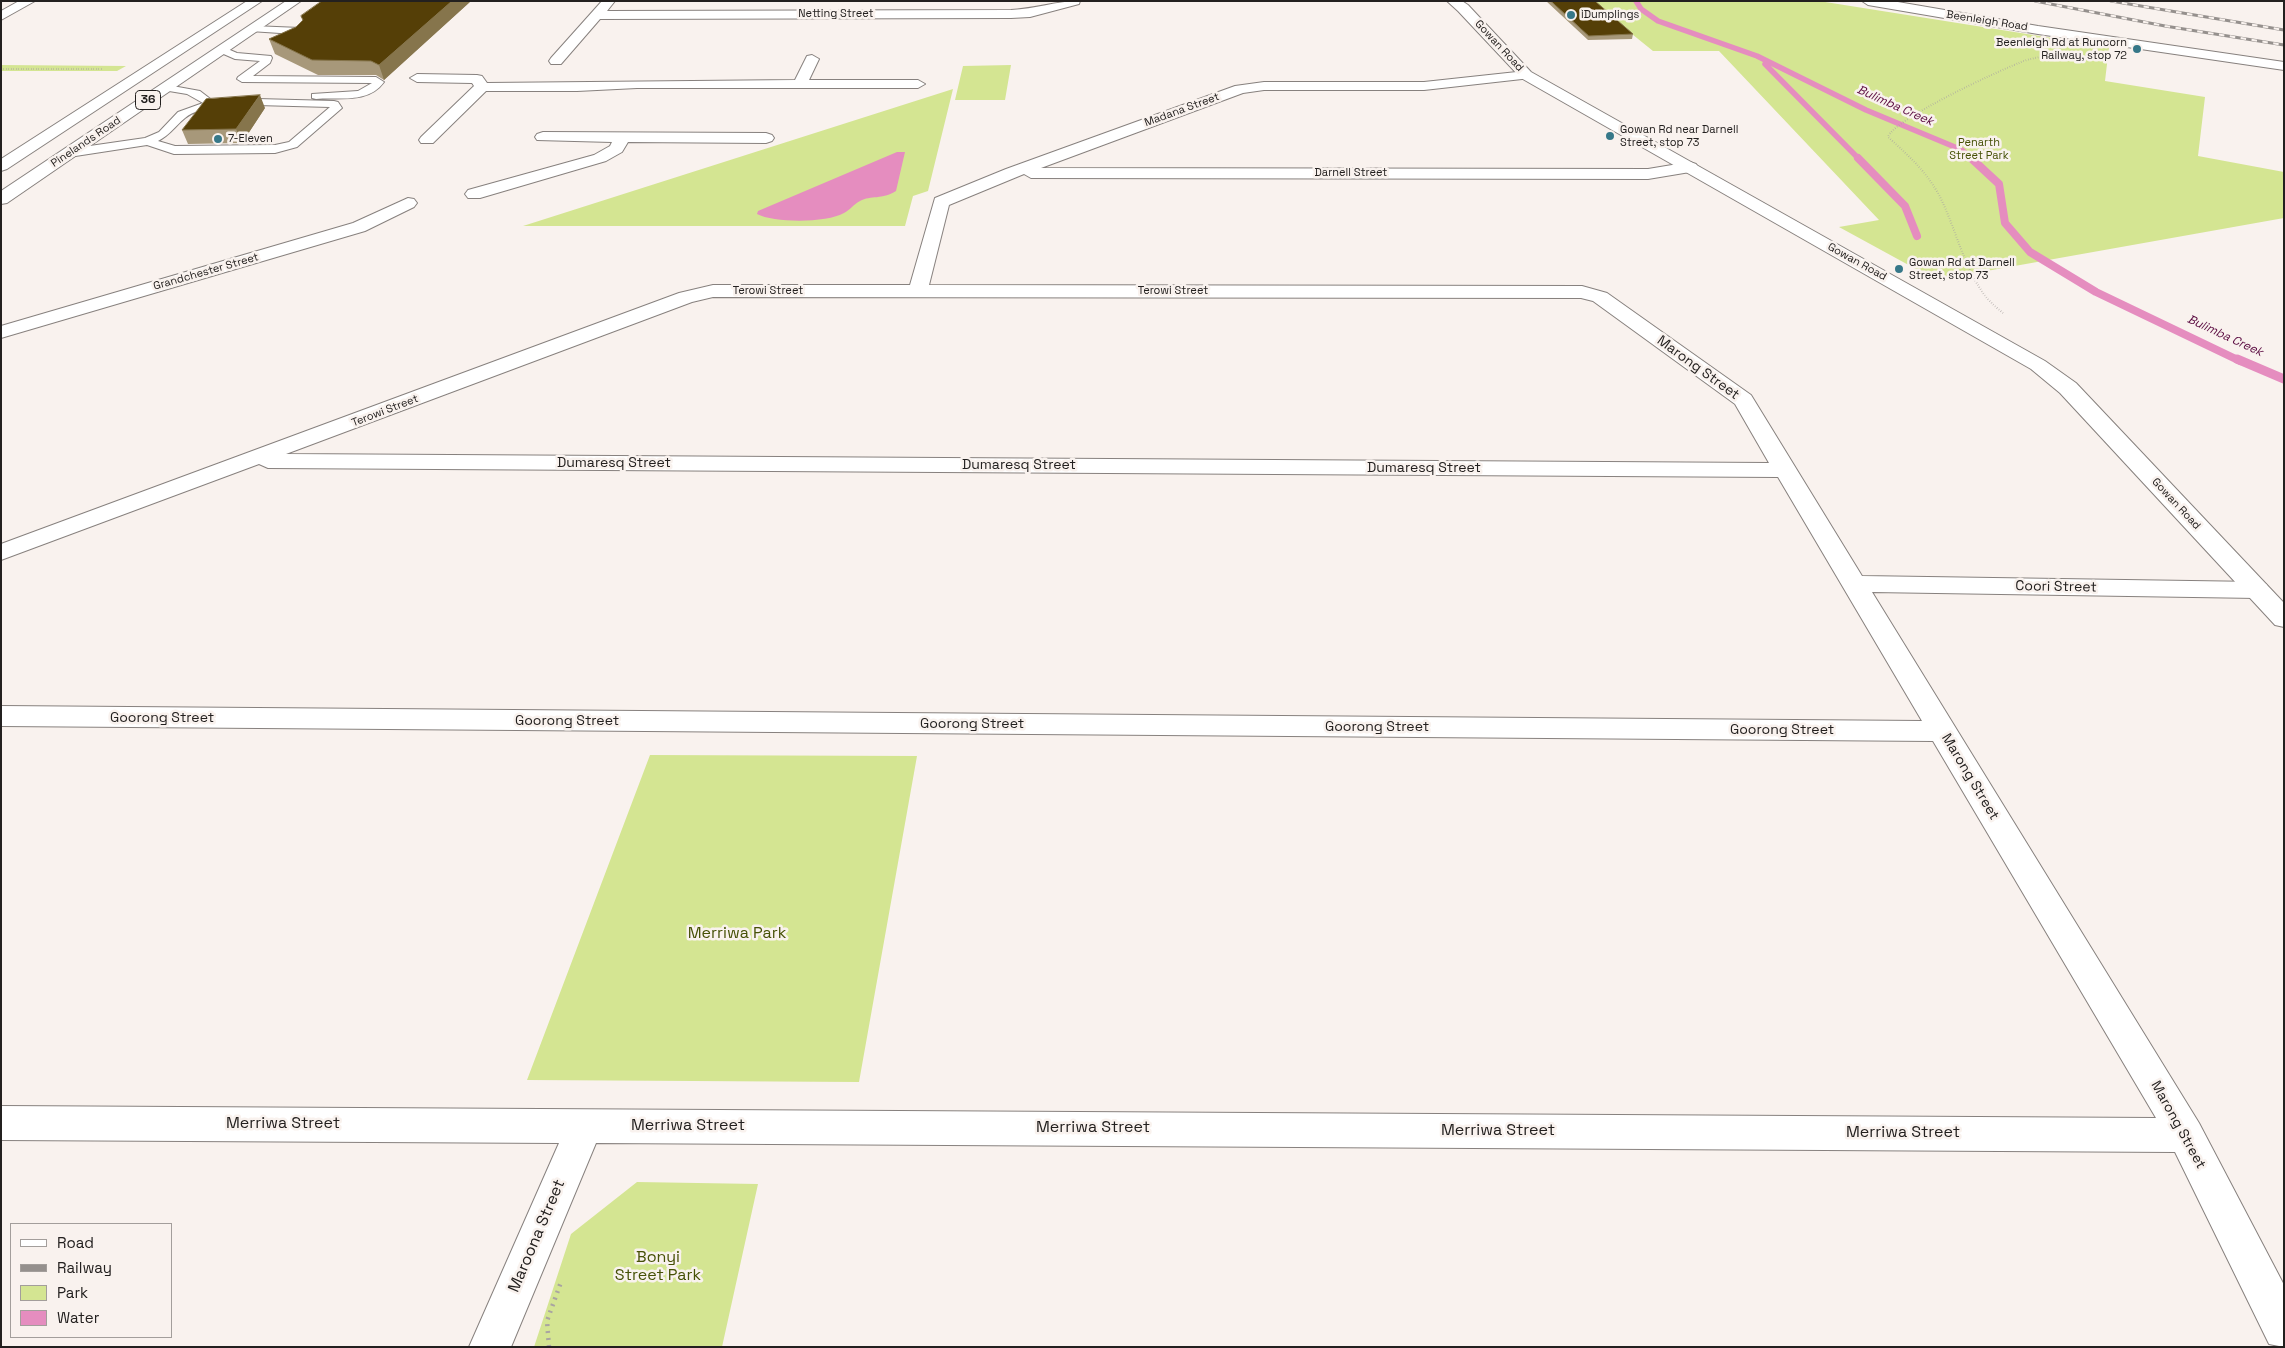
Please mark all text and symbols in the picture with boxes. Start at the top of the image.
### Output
street label: Netting Street [798,7,874,21]
place label: iDumplings [1581,8,1639,22]
street label: Beenleigh Road [1945,8,2029,34]
marker: iDumplings [1565,9,1577,21]
street label: Gowan Road [1472,18,1526,74]
place label: Beenleigh Rd at Runcorn Railway, stop 72 [1996,36,2127,62]
marker: Beenleigh Rd at Runcorn Railway, stop 72 [2131,43,2143,55]
water label: Bulimba Creek [1855,83,1935,129]
road number: 36 [136,90,160,110]
street label: Madana Street [1143,90,1221,130]
street label: Pinelands Road [49,114,123,170]
place label: Gowan Rd near Darnell Street, stop 73 [1620,123,1738,149]
marker: Gowan Rd near Darnell Street, stop 73 [1604,130,1616,142]
place label: 7-Eleven [228,132,273,146]
marker: 7-Eleven [212,133,224,145]
park label: Penarth Street Park [1949,136,2009,162]
street label: Darnell Street [1315,166,1387,180]
street label: Gowan Road [1825,240,1889,284]
street label: Grandchester Street [152,251,260,293]
place label: Gowan Rd at Darnell Street, stop 73 [1909,256,2015,282]
marker: Gowan Rd at Darnell Street, stop 73 [1893,263,1905,275]
street label: Terowi Street [733,284,803,298]
street label: Terowi Street [1138,284,1208,298]
water label: Bulimba Creek [2185,312,2265,360]
street label: Marong Street [1654,332,1742,404]
street label: Terowi Street [350,392,420,430]
street label: Dumaresq Street [557,455,671,471]
street label: Dumaresq Street [962,457,1076,473]
street label: Dumaresq Street [1367,460,1481,476]
street label: Gowan Road [2149,476,2203,532]
street label: Coori Street [2015,578,2097,596]
street label: Goorong Street [110,710,214,726]
street label: Goorong Street [515,713,619,729]
street label: Goorong Street [920,716,1024,732]
street label: Goorong Street [1325,719,1429,735]
street label: Goorong Street [1730,722,1834,738]
street label: Marong Street [1938,731,2002,823]
park label: Merriwa Park [688,924,786,944]
street label: Marong Street [2147,1078,2209,1172]
street label: Merriwa Street [226,1114,340,1134]
street label: Merriwa Street [631,1116,745,1136]
street label: Merriwa Street [1036,1118,1150,1138]
street label: Merriwa Street [1441,1121,1555,1141]
street label: Merriwa Street [1846,1123,1960,1143]
street label: Maroona Street [505,1177,569,1295]
legend [10,1223,172,1338]
text: Road [57,1233,94,1252]
park label: Bonyi Street Park [615,1248,701,1286]
text: Railway [57,1258,112,1277]
text: Park [57,1283,88,1302]
text: Water [57,1308,99,1327]

